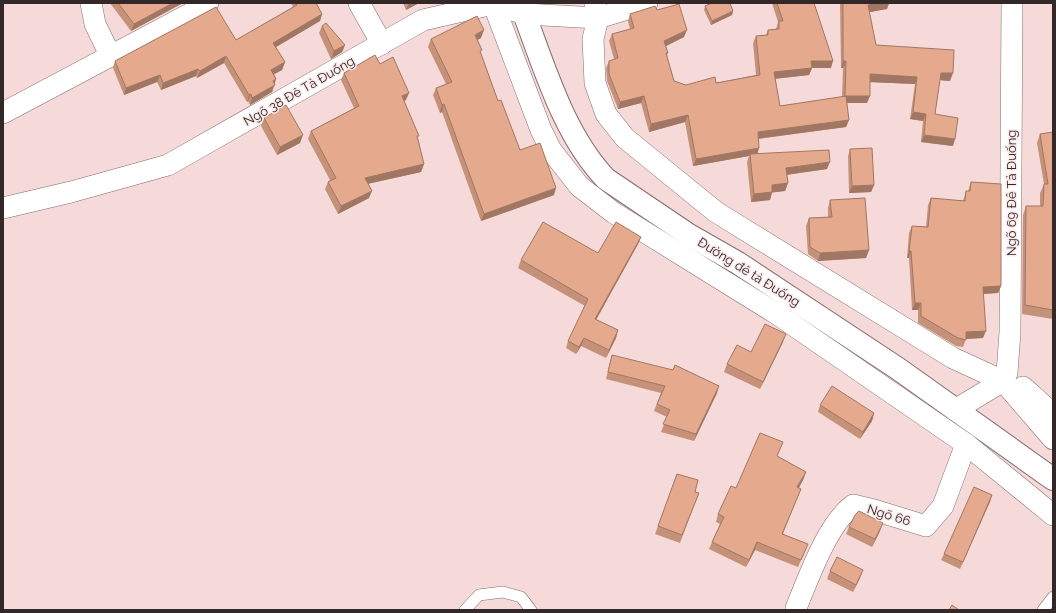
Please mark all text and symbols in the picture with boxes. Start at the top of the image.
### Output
street label: Ngõ 38 Đê Tả Đuống [241,53,357,129]
street label: Ngõ 69 Đê Tả Đuống [1004,130,1019,256]
street label: Đường đê tả Đuống [695,234,803,310]
street label: Ngõ 66 [865,501,913,529]

